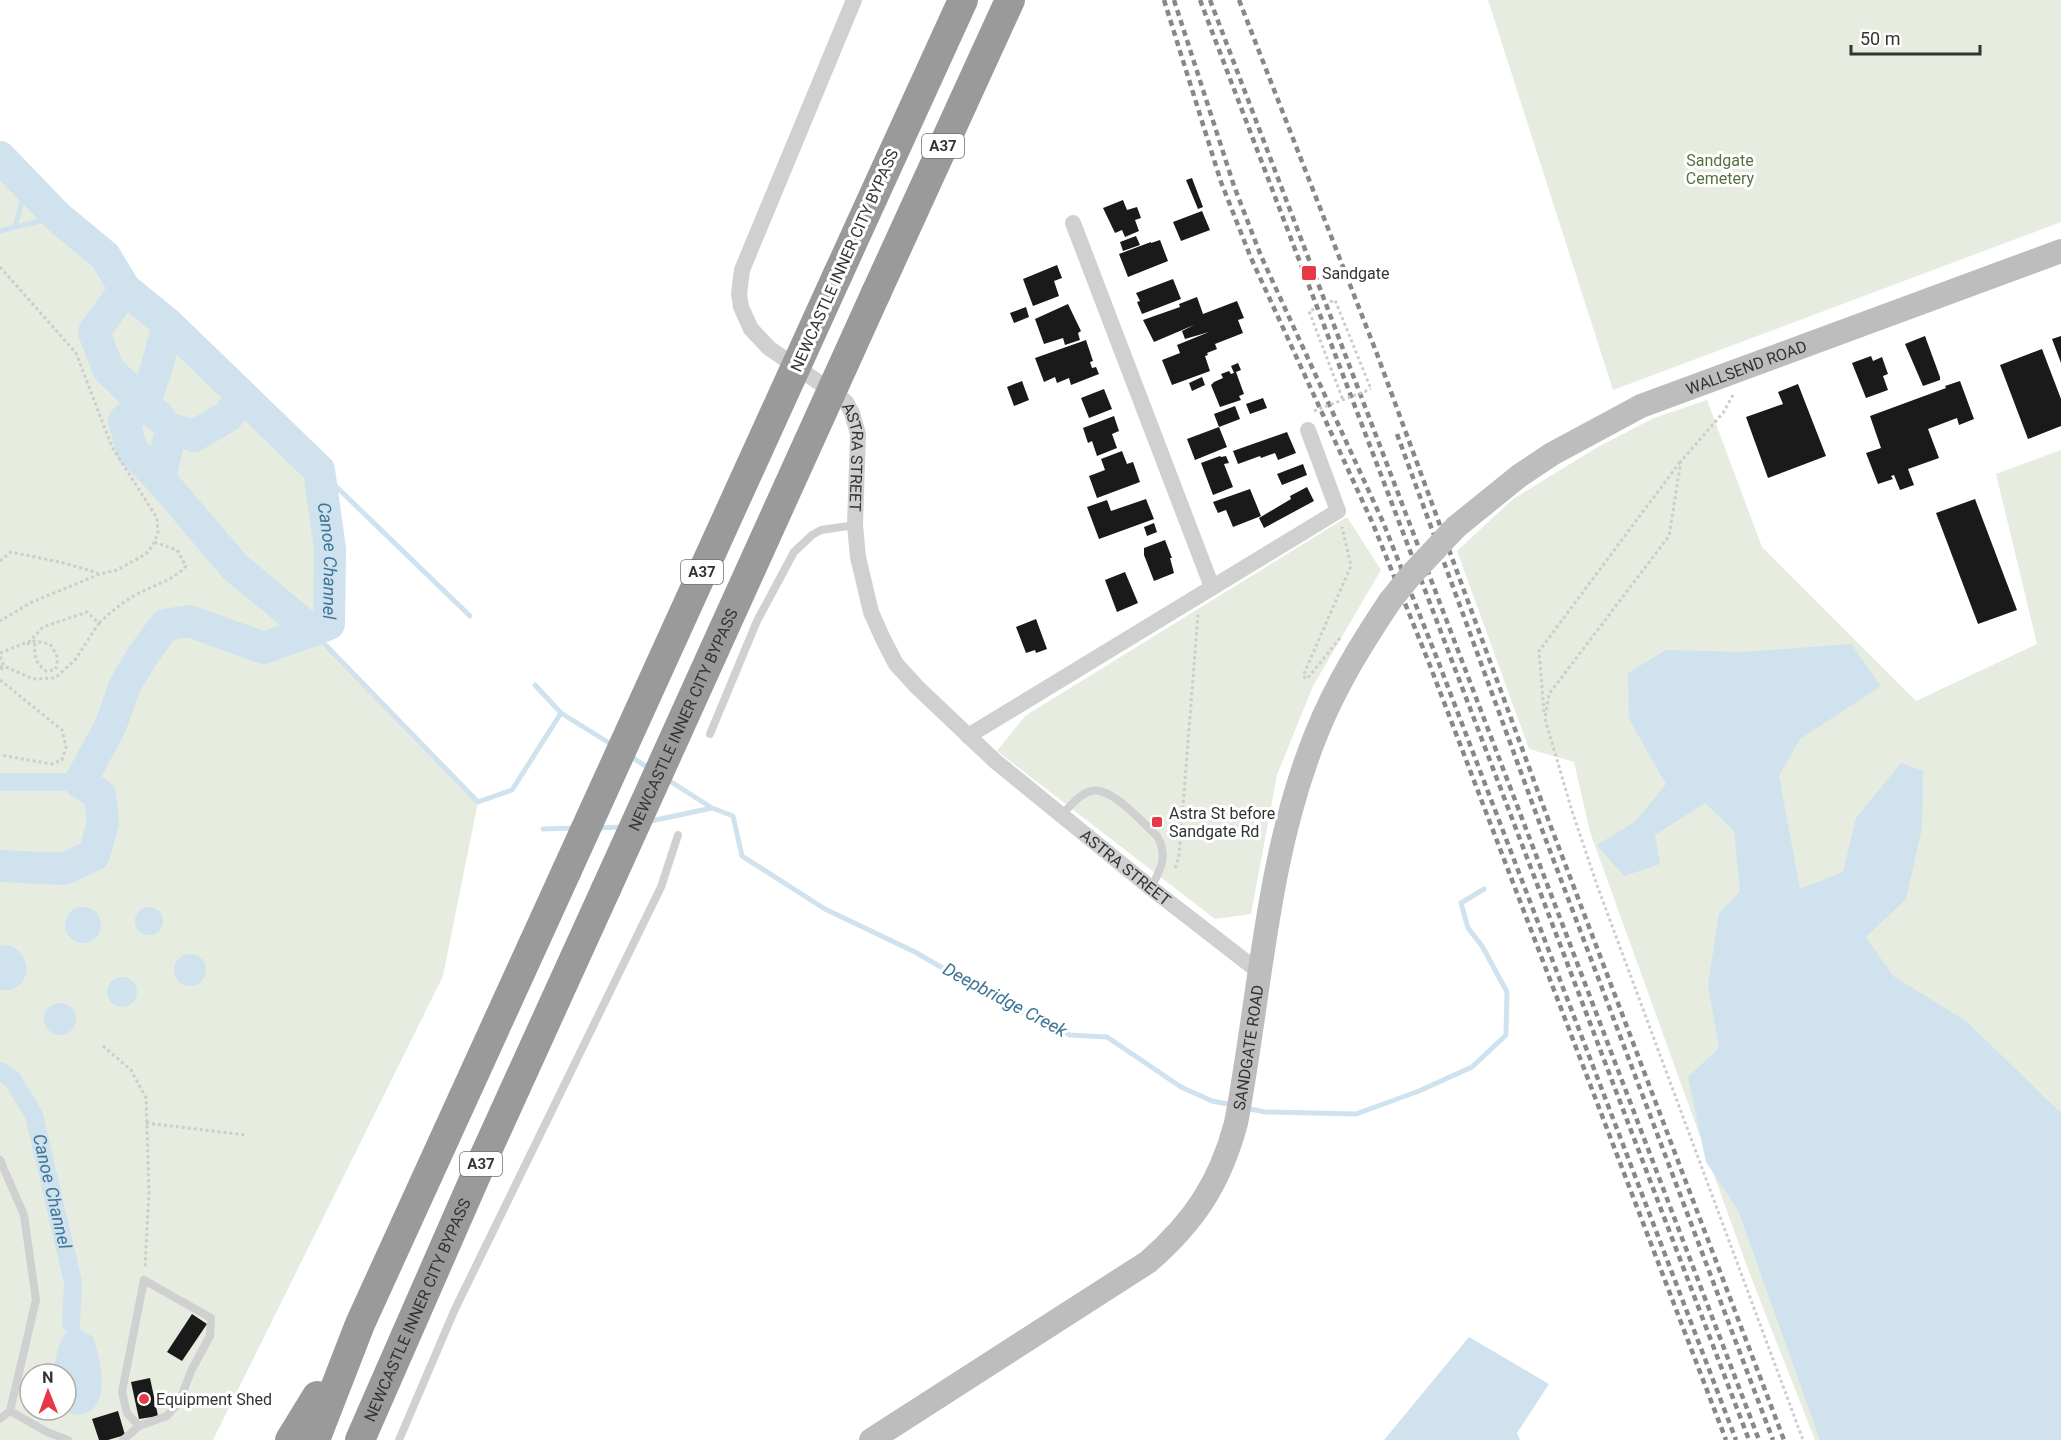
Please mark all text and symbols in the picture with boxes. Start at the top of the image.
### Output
scale bar [1851,18,1980,56]
text: 50 m [1860,28,1900,49]
road number: A37 [922,134,964,158]
street label: NEWCASTLE INNER CITY BYPASS [787,146,902,375]
park label: Sandgate Cemetery [1686,151,1755,188]
marker: Sandgate [1300,264,1318,282]
place label: Sandgate [1322,264,1389,283]
street label: WALLSEND ROAD [1683,337,1810,399]
street label: ASTRA STREET [838,399,867,513]
water label: Canoe Channel [314,501,341,620]
road number: A37 [681,560,723,584]
street label: NEWCASTLE INNER CITY BYPASS [625,606,742,834]
place label: Astra St before Sandgate Rd [1169,804,1275,841]
marker: Astra St before Sandgate Rd [1150,815,1164,829]
street label: ASTRA STREET [1076,825,1175,910]
water label: Deepbridge Creek [940,958,1072,1042]
street label: SANDGATE ROAD [1230,984,1268,1112]
water label: Canoe Channel [29,1132,76,1252]
road number: A37 [460,1152,502,1176]
street label: NEWCASTLE INNER CITY BYPASS [360,1196,475,1425]
north arrow [18,1362,78,1422]
text: N [42,1368,54,1387]
place label: Equipment Shed [156,1390,272,1409]
marker: Equipment Shed [137,1392,151,1406]

